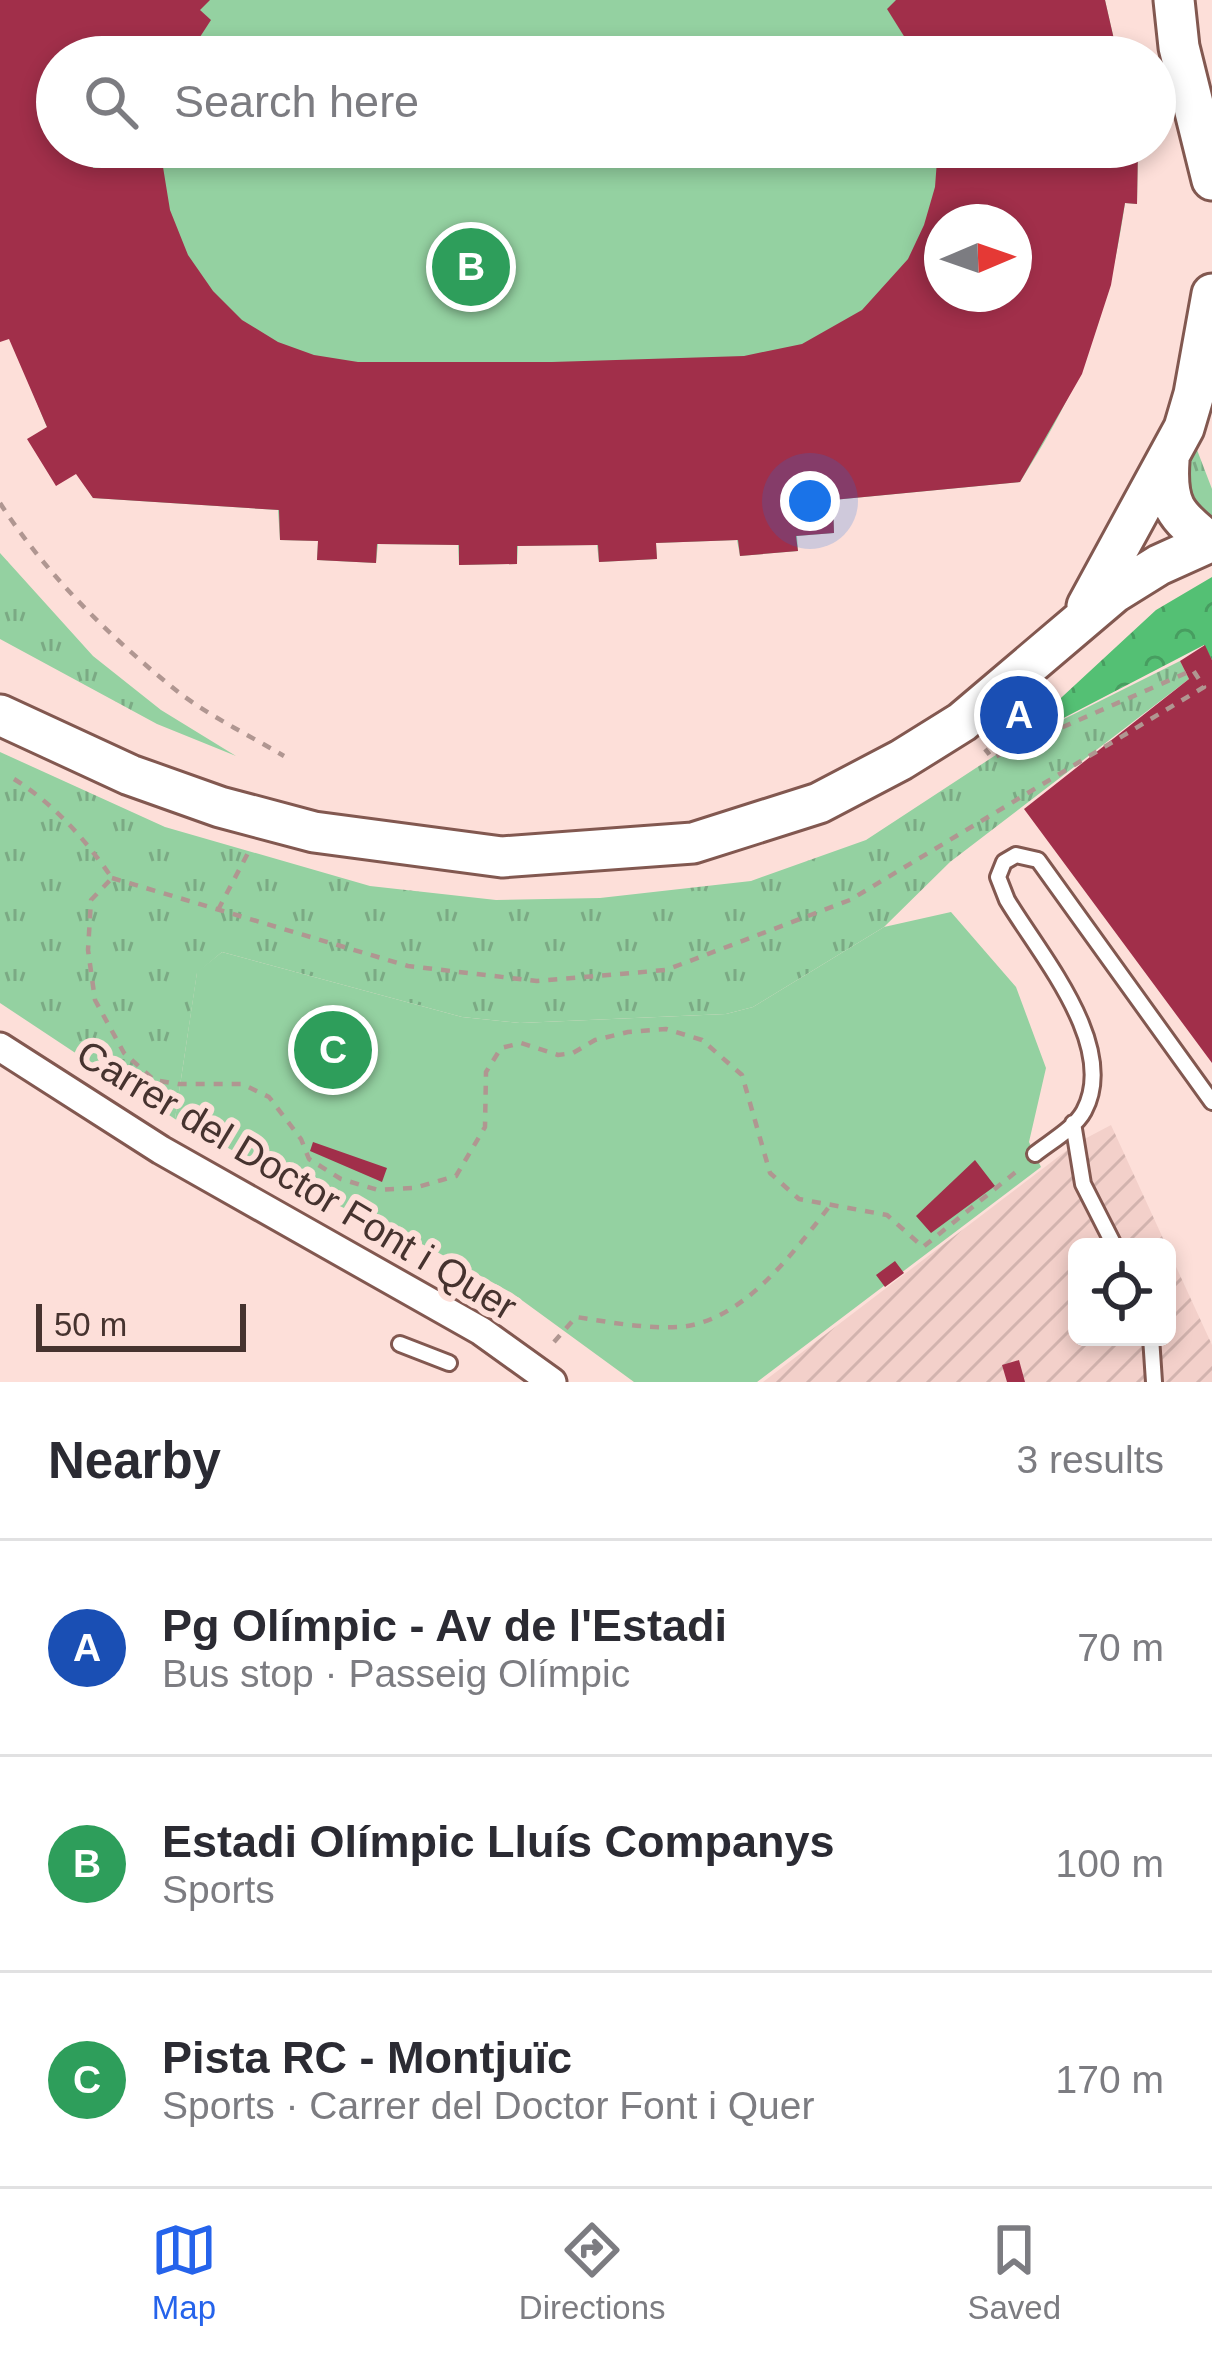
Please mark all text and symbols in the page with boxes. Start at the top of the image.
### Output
search box [36,36,1176,168]
icon: search [78,69,144,135]
text: Search here [174,76,419,127]
north arrow [924,204,1032,312]
pin: B [432,222,510,312]
your location [780,471,840,531]
pin: A [980,670,1058,760]
pin: C [294,1005,372,1095]
street label: Carrer del Doctor Font i Quer [69,1030,525,1330]
map controls [1068,1238,1176,1346]
button: locate [1068,1238,1176,1346]
scale bar [36,1298,246,1351]
text: 50 m [54,1306,127,1343]
text: Nearby [48,1432,221,1489]
text: 3 results [1017,1438,1164,1481]
text: Pg Olímpic - Av de l'Estadi [162,1600,727,1651]
text: A [73,1626,101,1669]
text: 70 m [1077,1626,1164,1669]
text: Bus stop · Passeig Olímpic [162,1652,630,1695]
text: Estadi Olímpic Lluís Companys [162,1816,835,1867]
text: B [73,1842,101,1885]
text: 100 m [1056,1842,1164,1885]
text: Sports [162,1868,275,1911]
text: Pista RC - Montjuïc [162,2032,572,2083]
text: C [73,2058,101,2101]
text: 170 m [1056,2058,1164,2101]
text: Sports · Carrer del Doctor Font i Quer [162,2084,814,2127]
tab: Map [151,2217,217,2327]
tab: Directions [519,2217,666,2327]
tab: Saved [967,2217,1061,2327]

